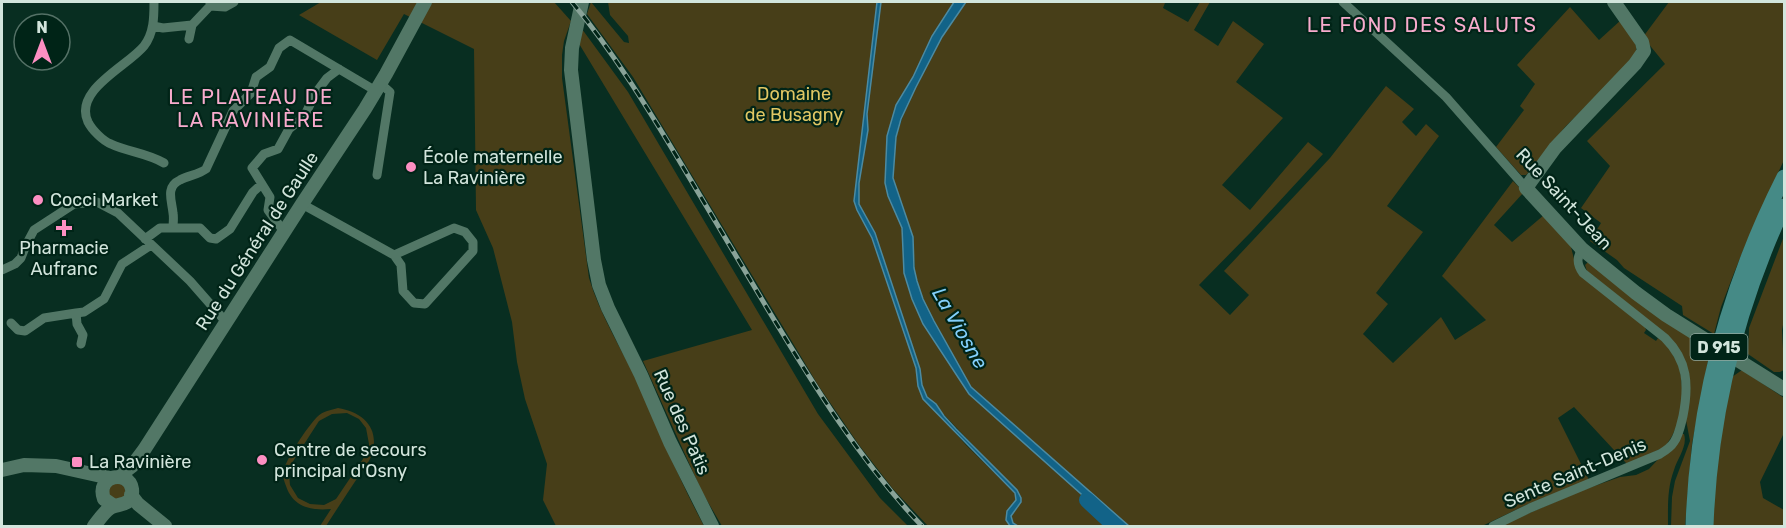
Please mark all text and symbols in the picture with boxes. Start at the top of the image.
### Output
north arrow [12,12,72,72]
district label: LE FOND DES SALUTS [1307,13,1537,37]
text: N [36,18,48,37]
park label: Domaine de Busagny [745,83,843,126]
district label: LE PLATEAU DE LA RAVINIÈRE [168,85,334,132]
street label: Rue Saint-Jean [1511,144,1617,254]
place label: École maternelle La Ravinière [423,146,563,189]
street label: Rue du Général de Gaulle [191,147,323,335]
marker: École maternelle La Ravinière [404,160,418,174]
place label: Cocci Market [50,189,158,211]
marker: Cocci Market [31,193,45,207]
marker: Pharmacie Aufranc [57,221,71,235]
place label: Pharmacie Aufranc [19,237,109,280]
water label: La Viosne [927,283,993,373]
road number: D 915 [1690,334,1748,360]
street label: Rue des Patis [649,366,715,478]
street label: Sente Saint-Denis [1501,433,1649,513]
place label: Centre de secours principal d'Osny [274,439,427,482]
place label: La Ravinière [89,451,191,473]
marker: Centre de secours principal d'Osny [255,453,269,467]
marker: La Ravinière [70,455,84,469]

